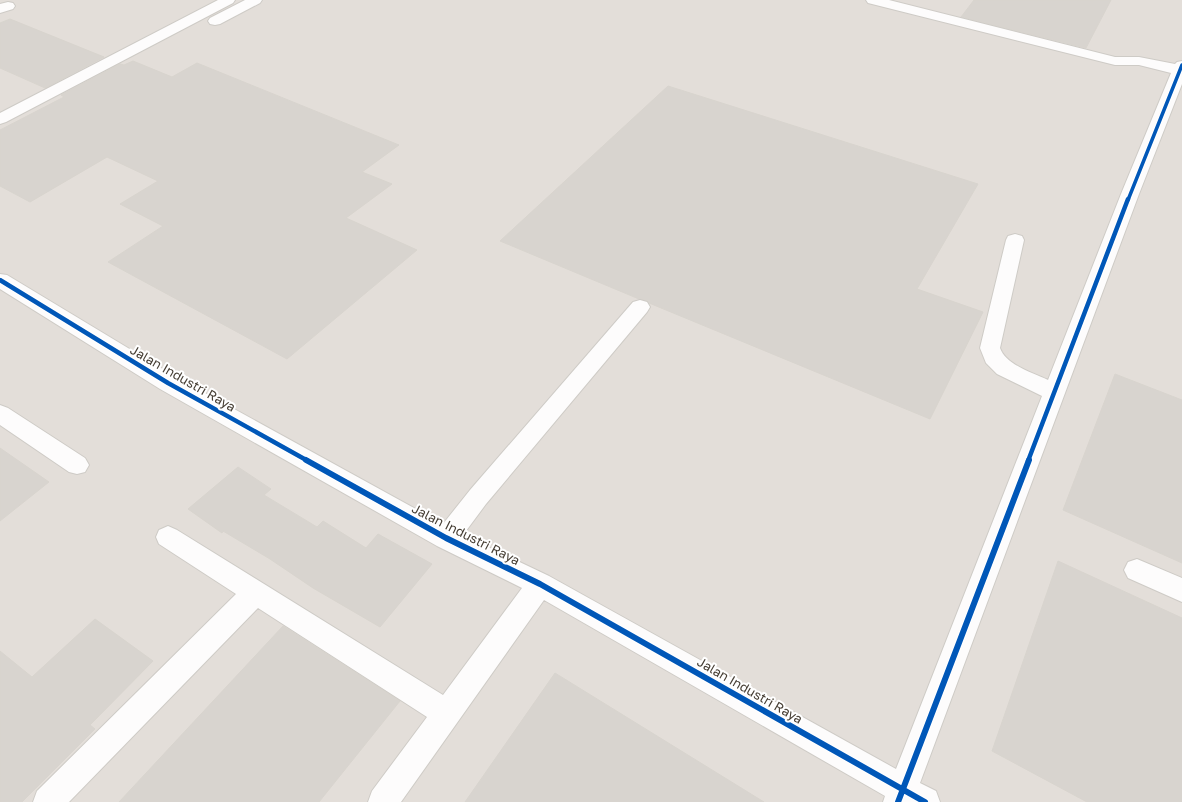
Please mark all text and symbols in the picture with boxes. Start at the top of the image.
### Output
street label: Jalan Industri Raya [127,341,239,415]
street label: Jalan Industri Raya [409,500,523,568]
street label: Jalan Industri Raya [694,653,806,727]

